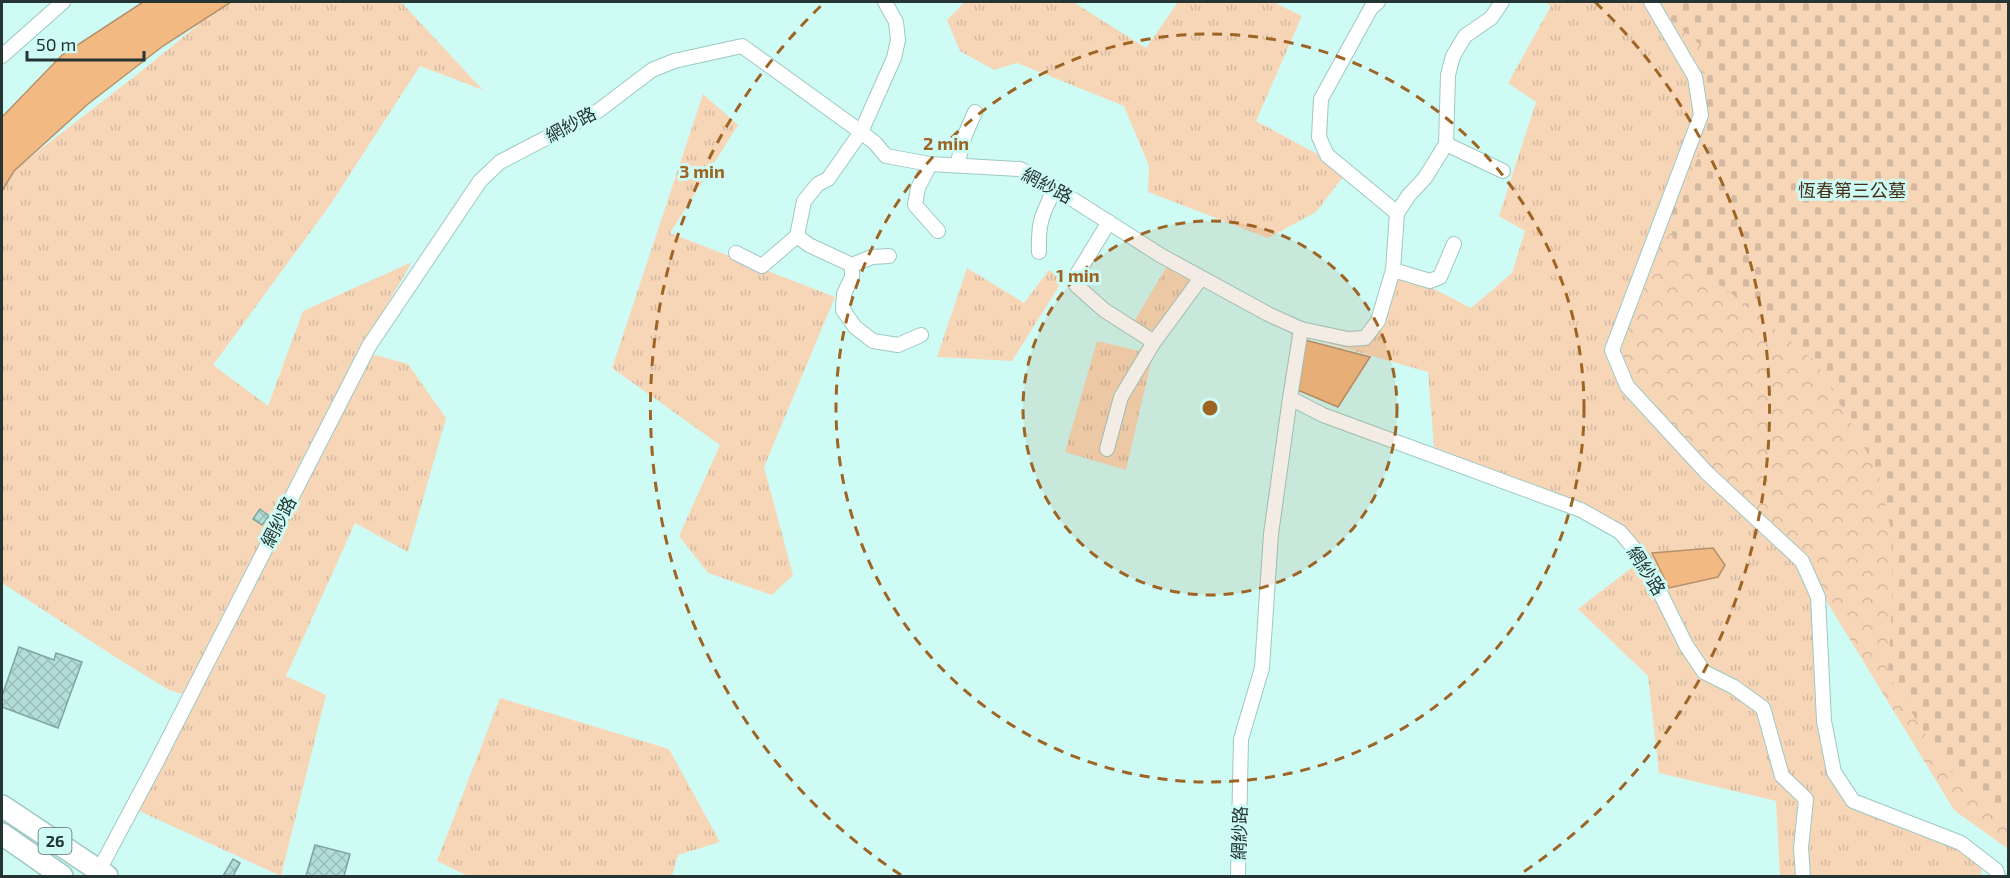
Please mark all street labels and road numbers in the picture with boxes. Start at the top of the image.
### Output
street label: 網紗路 [542,102,600,147]
street label: 網紗路 [1018,163,1076,208]
street label: 網紗路 [256,492,300,551]
street label: 網紗路 [1623,542,1670,599]
street label: 網紗路 [1227,806,1251,860]
road number: 26 [38,828,72,854]

